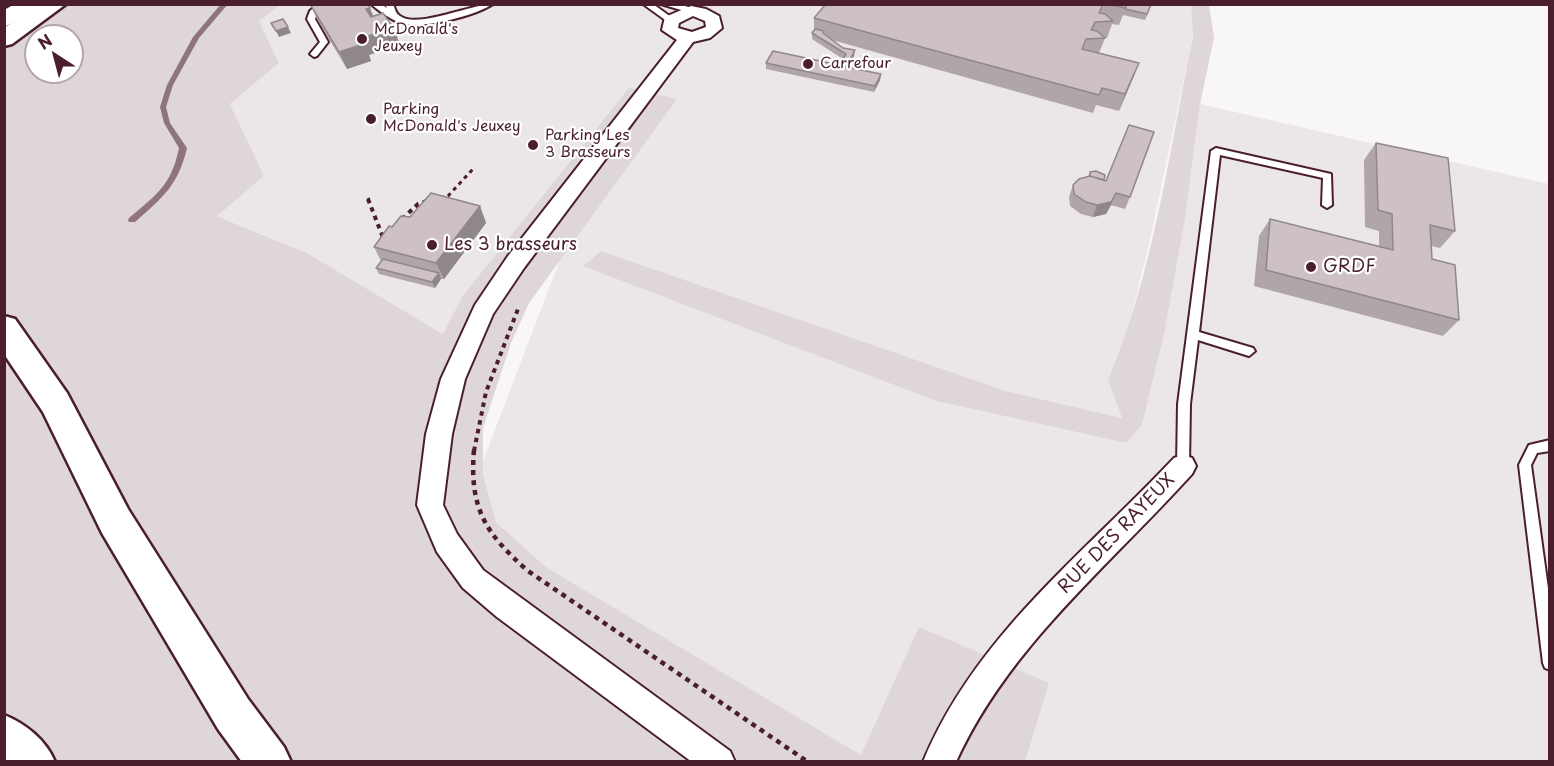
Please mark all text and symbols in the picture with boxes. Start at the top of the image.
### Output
place label: McDonald's Jeuxey [374,21,458,56]
north arrow [24,24,84,84]
text: N [32,28,57,54]
marker: McDonald's Jeuxey [355,32,369,46]
place label: Carrefour [820,55,891,73]
marker: Carrefour [801,57,815,71]
place label: Parking McDonald's Jeuxey [383,101,520,136]
marker: Parking McDonald's Jeuxey [364,112,378,126]
place label: Parking Les 3 Brasseurs [545,127,630,162]
marker: Parking Les 3 Brasseurs [526,138,540,152]
place label: Les 3 brasseurs [444,234,577,256]
marker: Les 3 brasseurs [425,238,439,252]
place label: GRDF [1323,256,1376,278]
marker: GRDF [1304,260,1318,274]
street label: RUE DES RAYEUX [1054,469,1180,599]

